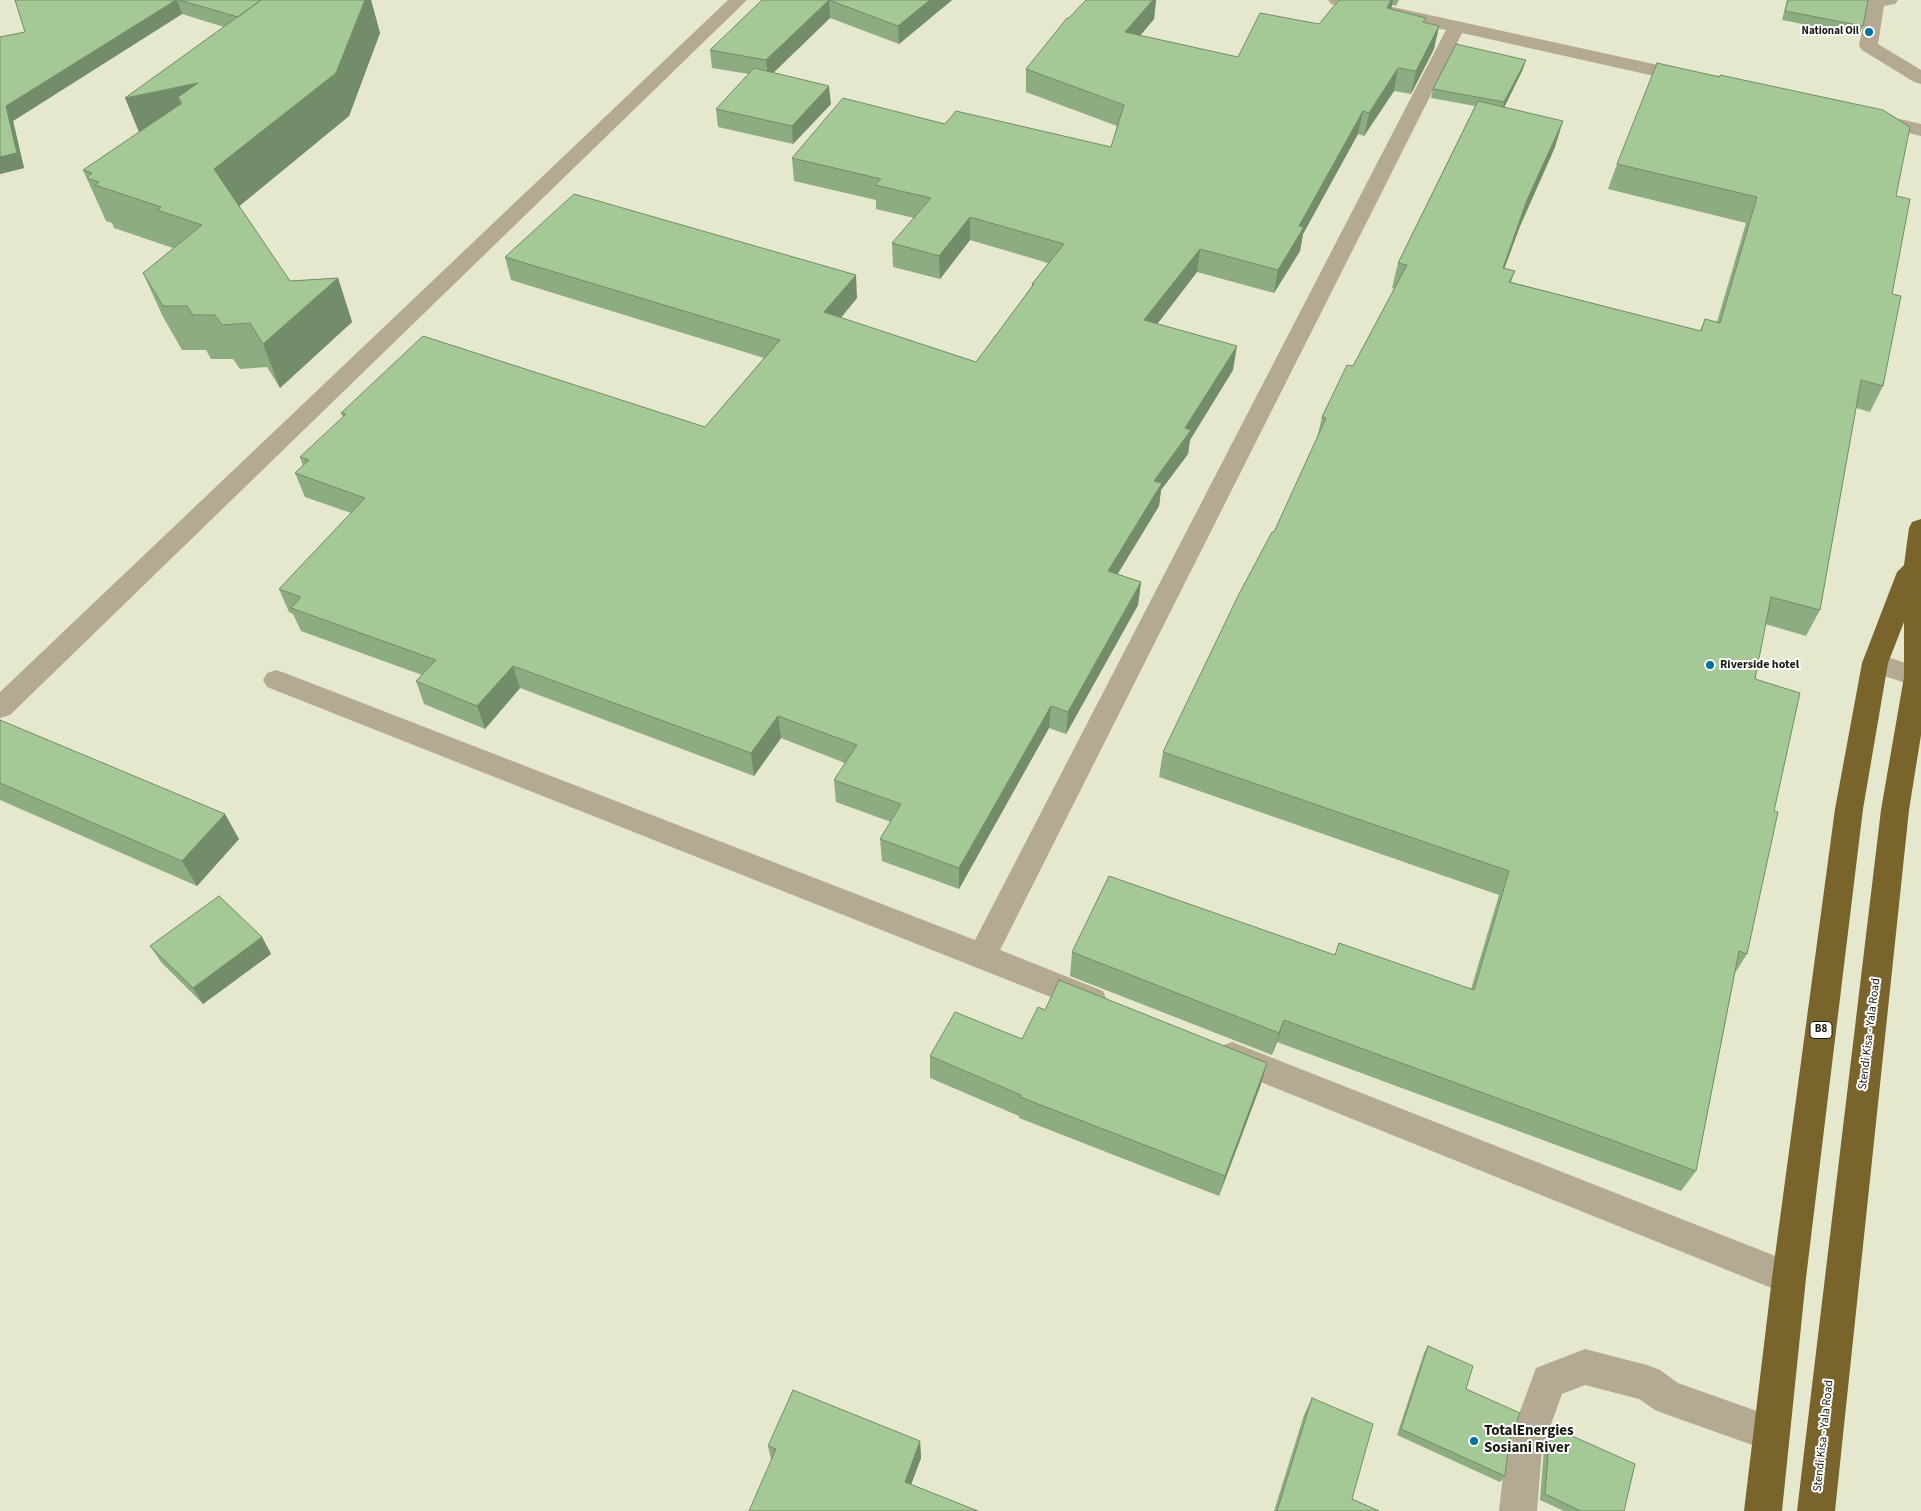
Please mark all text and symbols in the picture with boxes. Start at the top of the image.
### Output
place label: National Oil [1802,25,1859,39]
marker: National Oil [1863,26,1875,38]
place label: Riverside hotel [1720,658,1799,672]
marker: Riverside hotel [1704,659,1716,671]
street label: Stendi Kisa - Yala Road [1856,977,1884,1091]
road number: B8 [1810,1022,1832,1038]
street label: Stendi Kisa - Yala Road [1811,1379,1837,1493]
place label: TotalEnergies Sosiani River [1484,1423,1574,1458]
marker: TotalEnergies Sosiani River [1468,1435,1480,1447]

